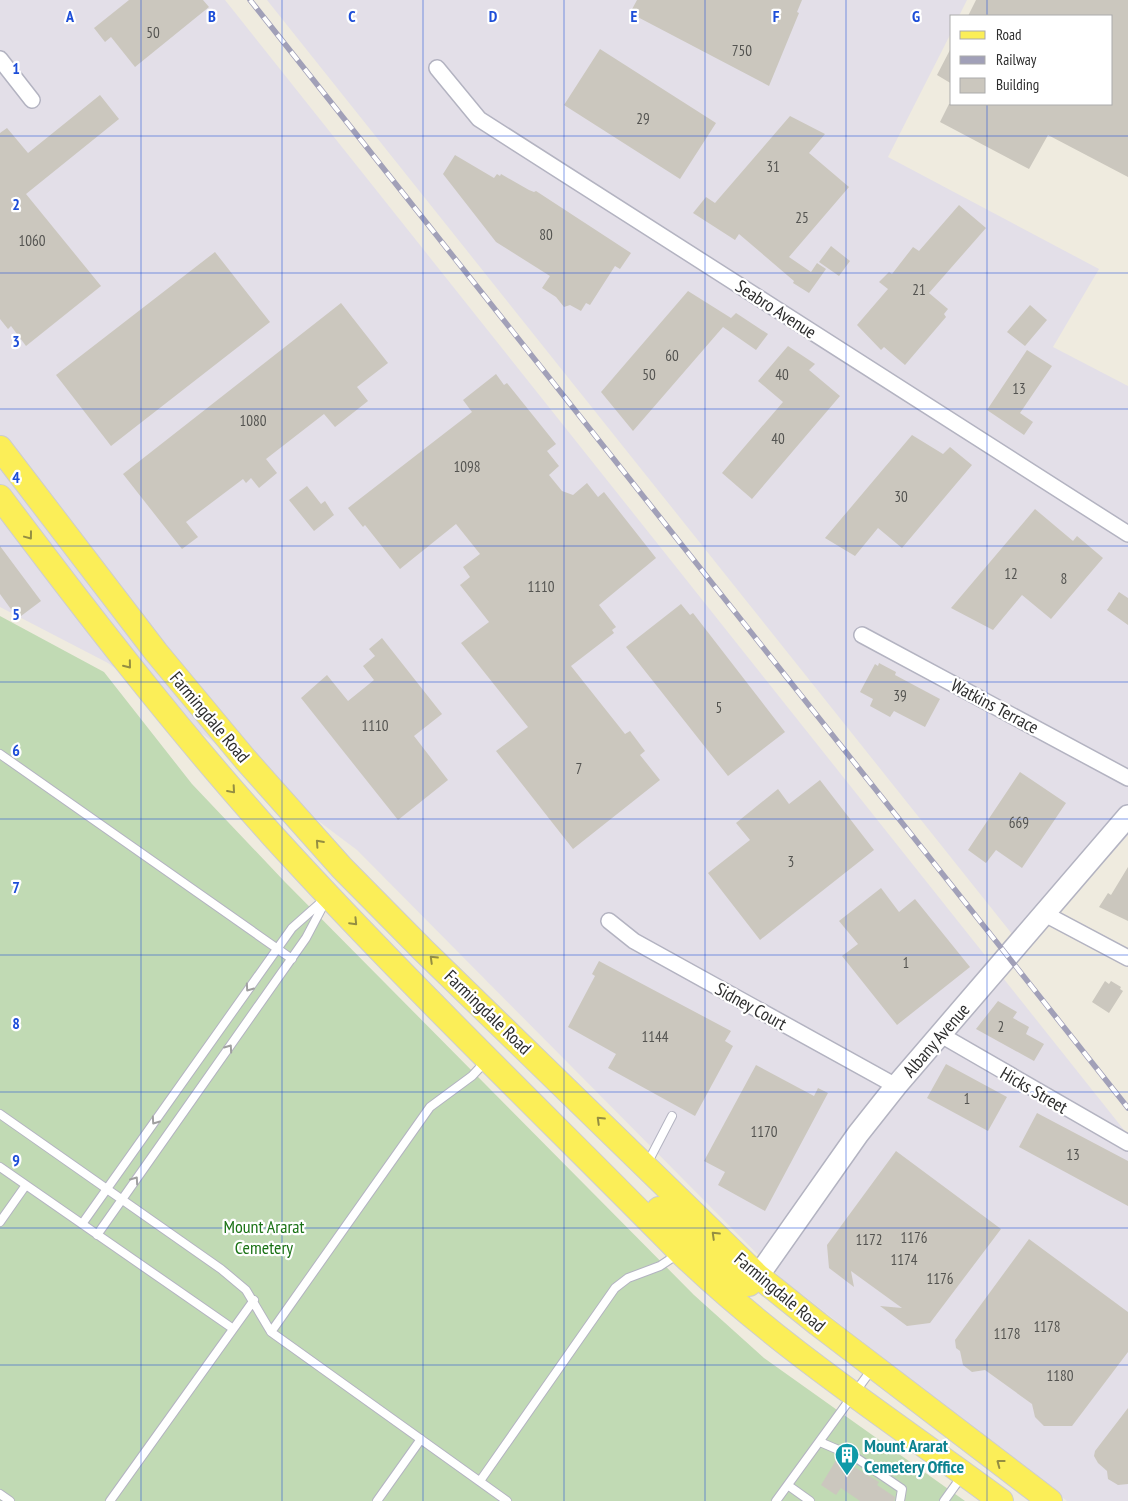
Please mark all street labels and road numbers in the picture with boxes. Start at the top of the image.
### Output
street label: Seabro Avenue [731,274,821,344]
street label: Farmingdale Road [165,667,255,767]
street label: Watkins Terrace [947,673,1043,739]
street label: Farmingdale Road [440,965,536,1059]
street label: Sidney Court [711,977,791,1035]
street label: Albany Avenue [898,998,974,1082]
street label: Hicks Street [996,1062,1072,1119]
street label: Farmingdale Road [730,1247,830,1337]

